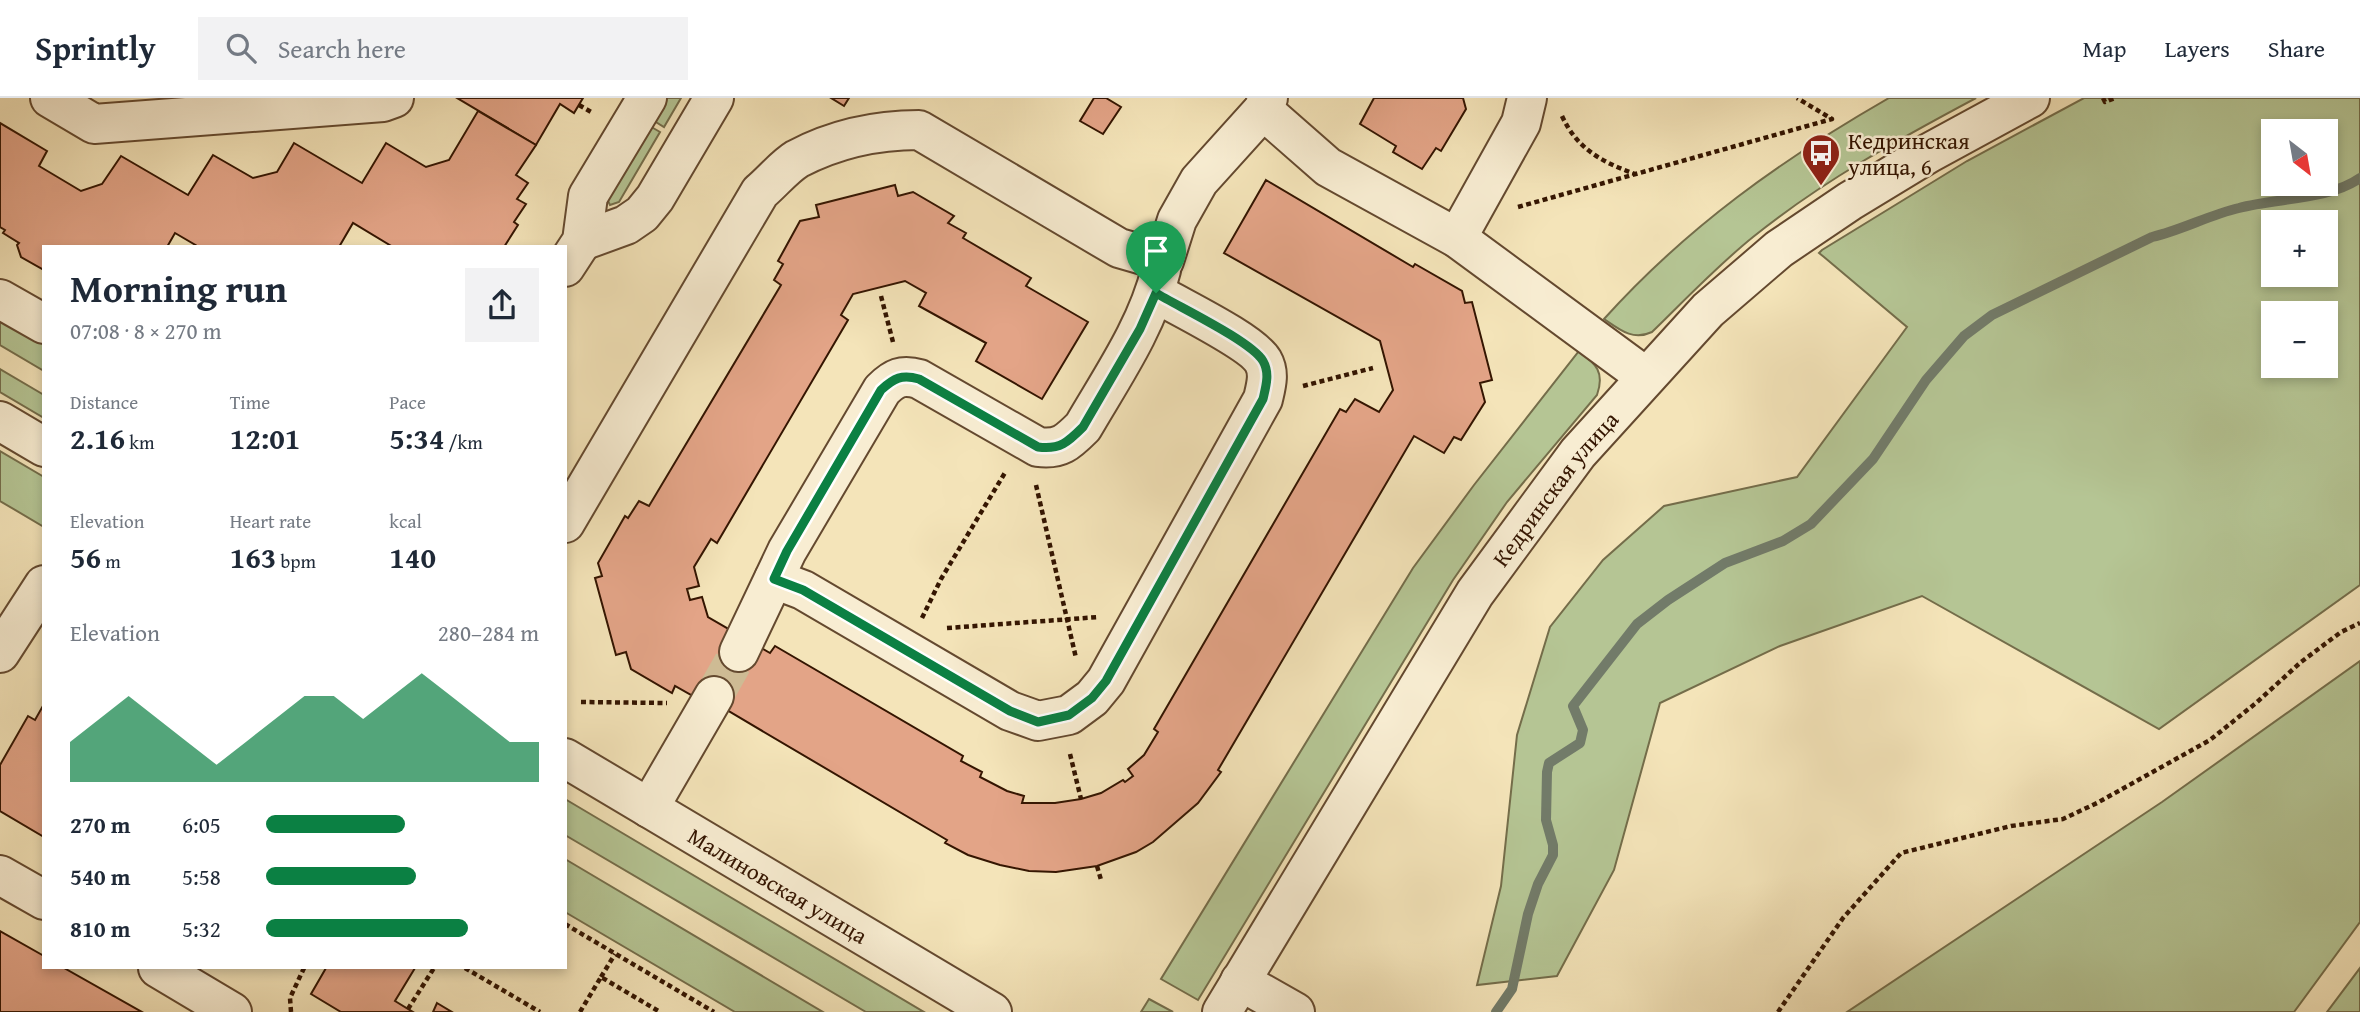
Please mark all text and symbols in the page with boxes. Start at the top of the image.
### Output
search box [198,17,688,80]
text: Sprintly [35,24,156,72]
icon: search [222,29,260,67]
text: Search here [278,29,406,68]
text: Map [2083,31,2126,66]
text: Layers [2164,31,2230,66]
text: Share [2268,31,2325,66]
north arrow [2261,119,2338,196]
map controls [2261,119,2338,378]
place label: Кедринская улица, 6 [1847,124,1970,183]
bus stop icon: Кедринская улица, 6 [1800,132,1842,187]
button: + [2261,210,2338,287]
pin [1126,221,1186,293]
icon: arrive [1137,232,1175,270]
text: Morning run [70,260,287,316]
button: share [465,268,539,342]
button: − [2261,301,2338,378]
text: 07:08 · 8 × 270 m [70,314,222,347]
text: Distance [70,388,138,416]
text: Time [230,388,270,416]
text: Pace [389,388,426,416]
street label: Кедринская улица [1484,403,1625,573]
text: 2.16 [70,416,125,460]
text: 12:01 [230,416,300,460]
text: 5:34 [389,416,444,460]
text: km [125,428,154,456]
text: /km [444,428,483,456]
text: Elevation [70,507,144,535]
text: Heart rate [230,507,311,535]
text: kcal [389,507,422,535]
text: 56 [70,535,101,579]
text: 163 [230,535,276,579]
text: 140 [389,535,436,579]
text: m [101,547,121,575]
text: bpm [276,547,316,575]
text: Elevation [70,616,160,649]
text: 280–284 m [438,616,539,649]
text: 270 m [70,808,131,841]
text: 6:05 [182,808,221,841]
street label: Малиновская улица [682,819,874,951]
text: 540 m [70,860,131,893]
text: 5:58 [182,860,221,893]
text: 810 m [70,912,131,945]
text: 5:32 [182,912,221,945]

